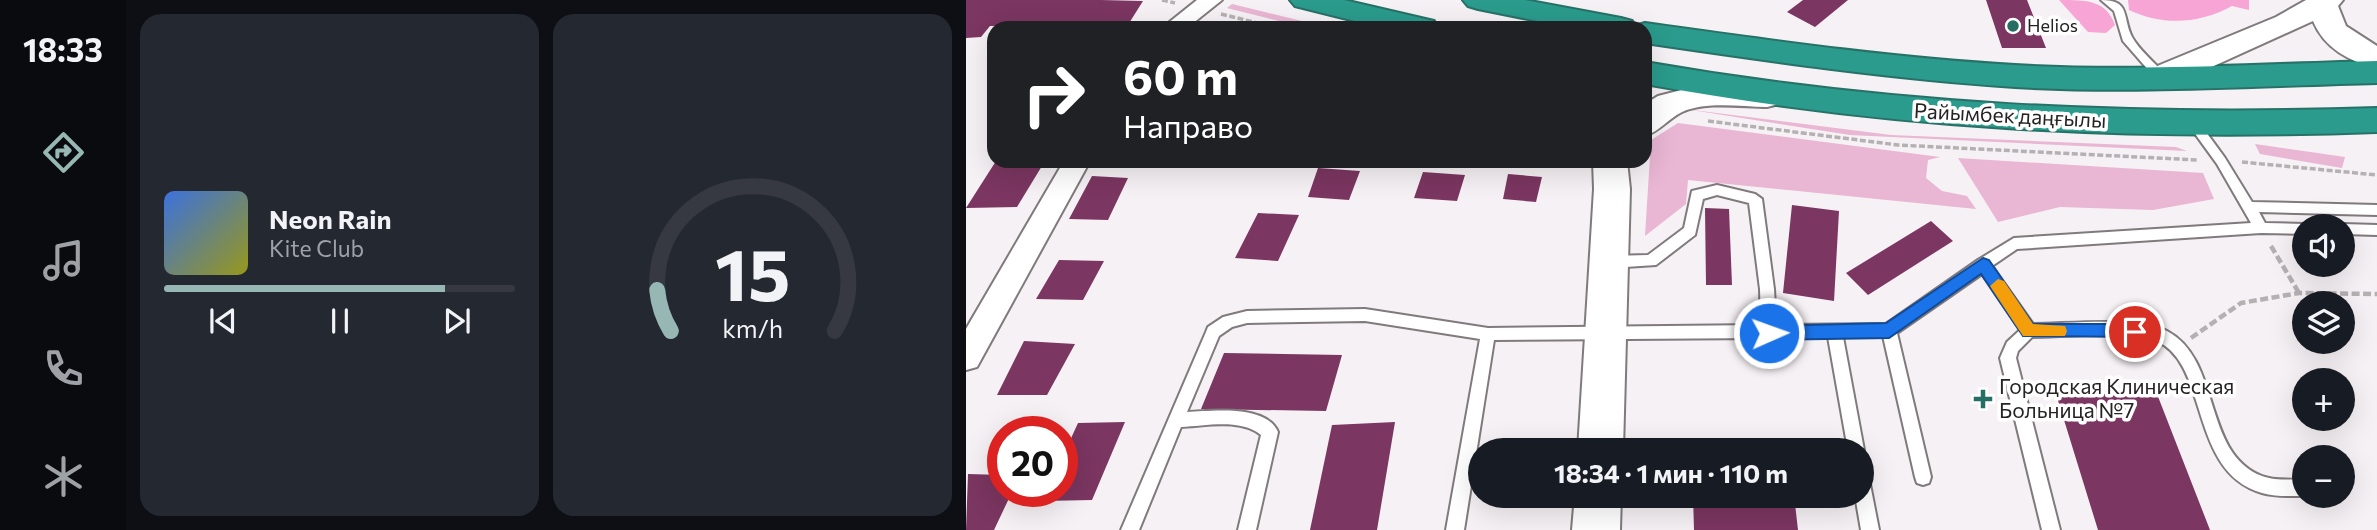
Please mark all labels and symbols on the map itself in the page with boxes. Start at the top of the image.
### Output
place label: Helios [2027,14,2078,36]
marker: Helios [2005,18,2021,34]
street label: Райымбек даңғылы [1913,97,2107,132]
position arrow [1732,296,1806,370]
pin [2105,302,2165,362]
place label: Городская Клиническая Больница №7 [1999,373,2234,422]
marker: Городская Клиническая Больница №7 [1973,389,1993,409]
speed limit sign: 20 [987,416,1078,507]

